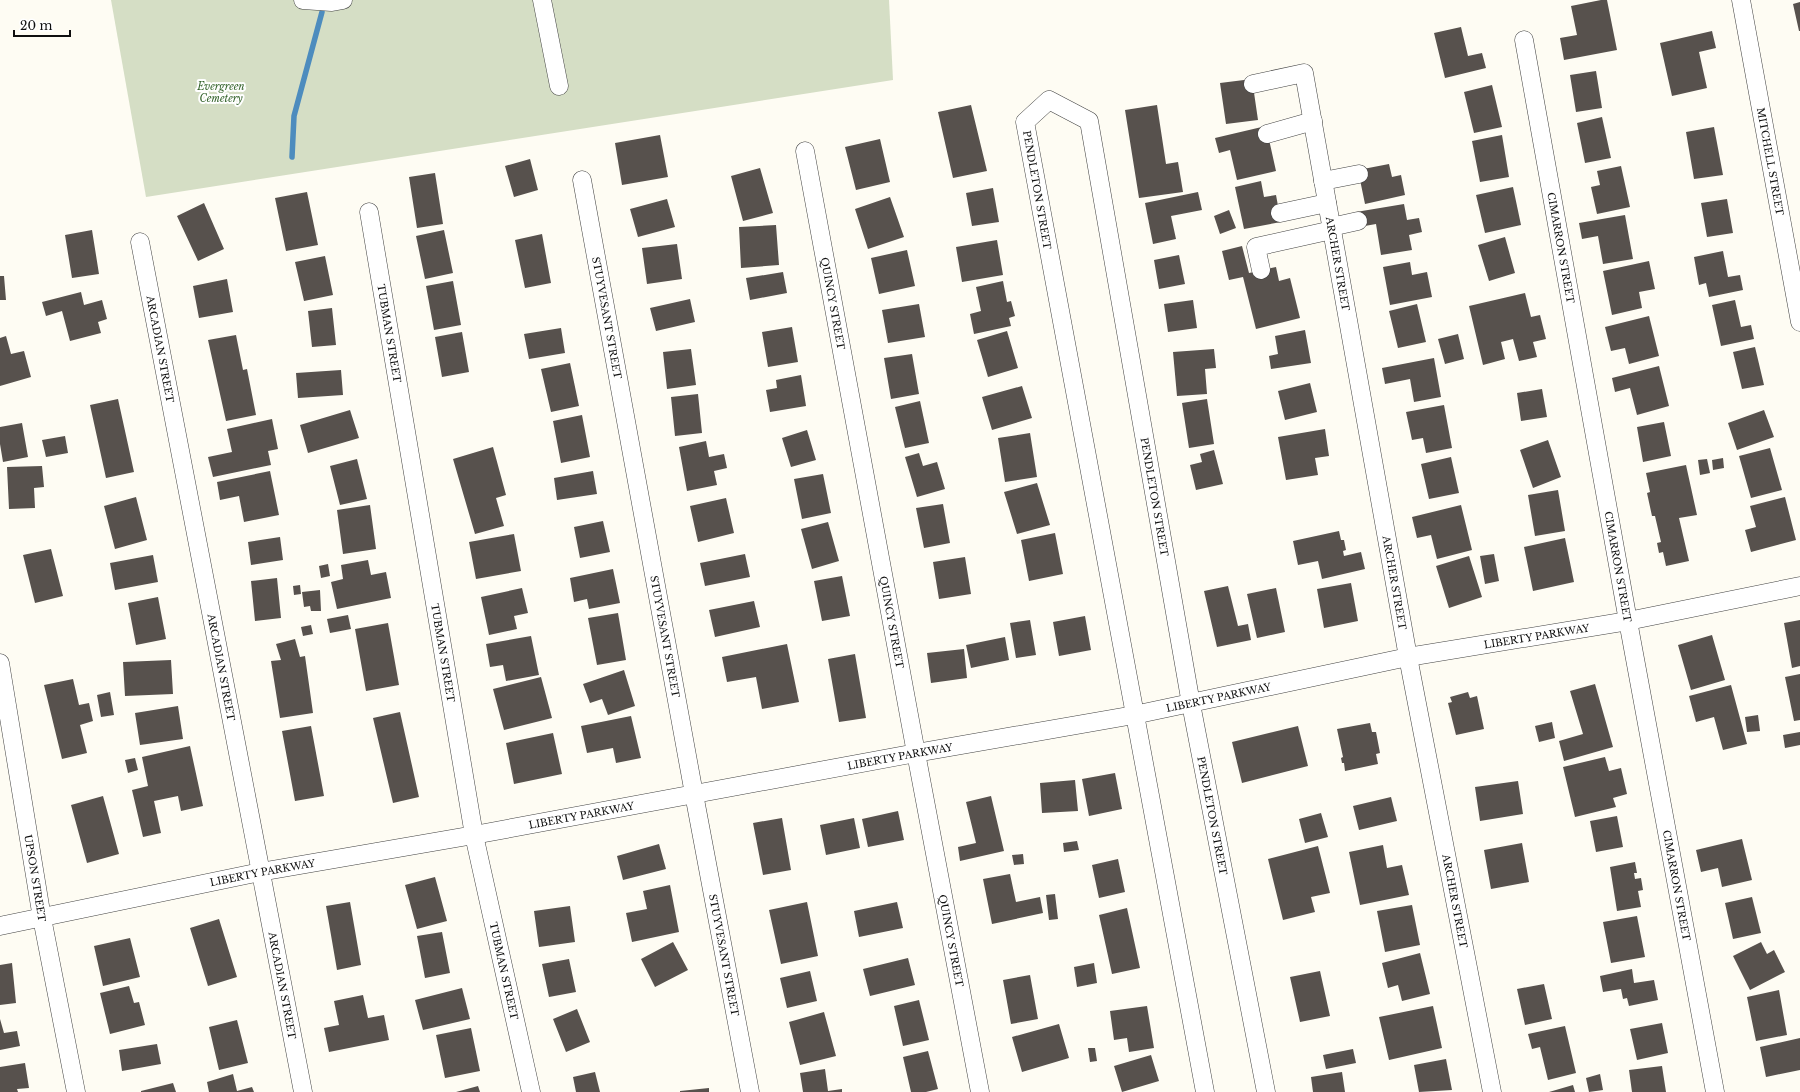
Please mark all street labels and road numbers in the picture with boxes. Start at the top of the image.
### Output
street label: MITCHELL STREET [1754,106,1787,216]
street label: PENDLETON STREET [1020,130,1054,250]
street label: CIMARRON STREET [1545,191,1577,304]
street label: ARCHER STREET [1323,215,1353,312]
street label: STUYVESANT STREET [590,256,625,380]
street label: QUINCY STREET [818,256,848,351]
street label: TUBMAN STREET [375,283,404,384]
street label: ARCADIAN STREET [144,293,177,404]
street label: PENDLETON STREET [1138,437,1172,557]
street label: CIMARRON STREET [1602,510,1635,623]
street label: ARCHER STREET [1380,534,1410,631]
street label: STUYVESANT STREET [648,574,683,699]
street label: QUINCY STREET [877,575,907,669]
street label: TUBMAN STREET [429,603,458,703]
street label: ARCADIAN STREET [205,612,238,722]
street label: LIBERTY PARKWAY [1483,621,1591,651]
street label: LIBERTY PARKWAY [1165,680,1273,715]
street label: LIBERTY PARKWAY [846,740,954,772]
street label: PENDLETON STREET [1195,755,1230,876]
street label: LIBERTY PARKWAY [528,799,636,831]
street label: CIMARRON STREET [1660,829,1693,942]
street label: UPSON STREET [22,834,49,923]
street label: ARCHER STREET [1440,852,1471,949]
street label: LIBERTY PARKWAY [209,856,317,889]
street label: STUYVESANT STREET [706,893,742,1017]
street label: QUINCY STREET [936,893,966,988]
street label: TUBMAN STREET [487,921,521,1021]
street label: ARCADIAN STREET [266,930,299,1040]

